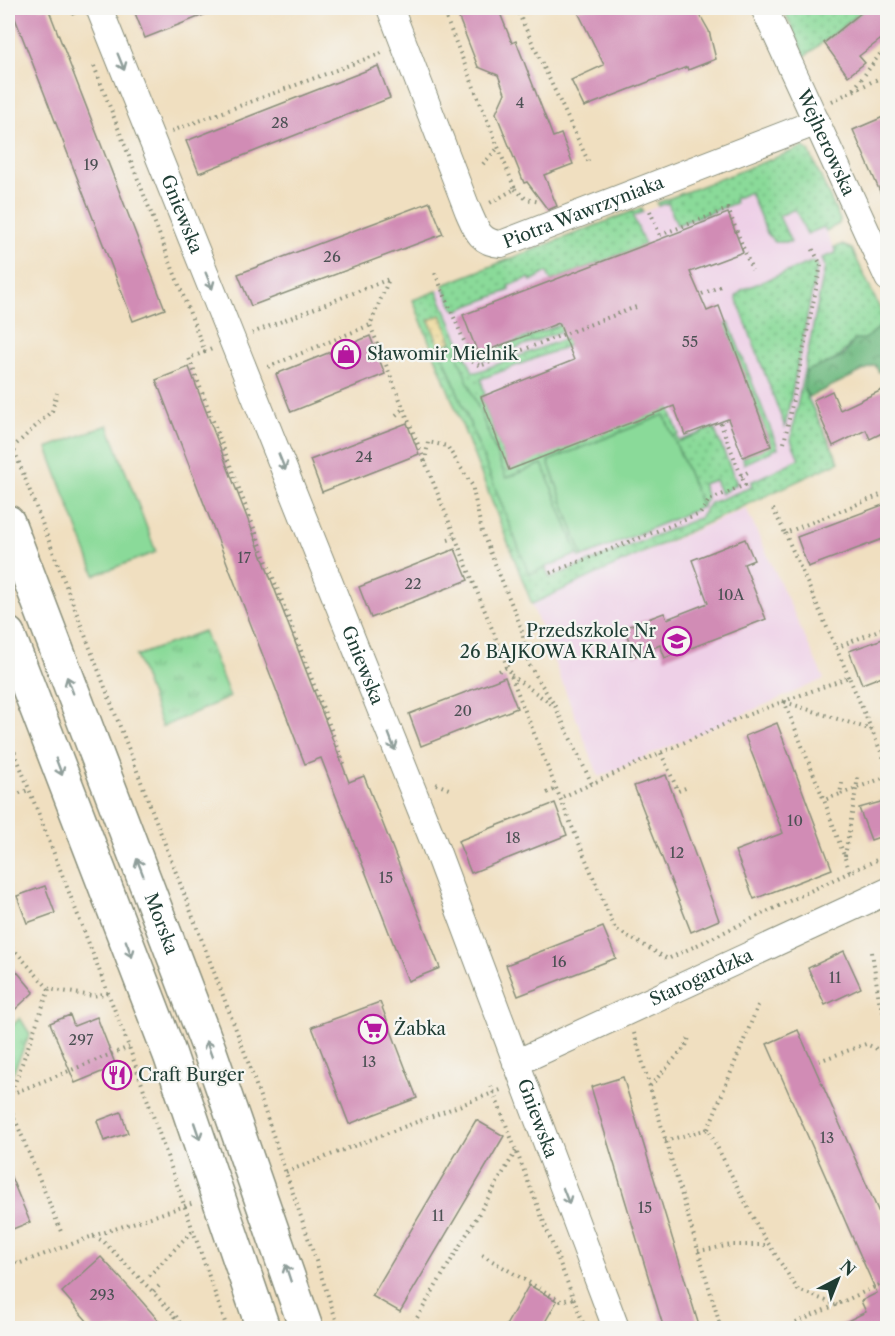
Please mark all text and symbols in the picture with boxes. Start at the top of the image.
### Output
one-way arrow [116,52,127,70]
street label: Wejherowska [791,85,860,200]
house number: 4 [516,93,524,112]
house number: 28 [271,113,289,132]
house number: 19 [83,155,99,174]
street label: Gniewska [156,171,208,257]
street label: Piotra Wawrzyniaka [500,171,667,253]
house number: 26 [323,247,341,266]
one-way arrow [204,272,215,290]
house number: 55 [682,332,698,351]
shop icon: Sławomir Mielnik [330,338,362,370]
place label: Sławomir Mielnik [367,343,520,365]
house number: 24 [355,447,373,466]
one-way arrow [277,453,288,471]
house number: 17 [237,548,251,567]
house number: 22 [404,574,422,593]
house number: 10A [718,585,745,604]
place label: Przedszkole Nr 26 BAJKOWA KRAINA [460,620,657,663]
street label: Gniewska [337,622,388,708]
school or university icon: Przedszkole Nr 26 BAJKOWA KRAINA [661,625,693,657]
one-way arrow [64,676,75,695]
house number: 20 [454,701,472,720]
one-way arrow [387,732,398,750]
one-way arrow [54,757,65,775]
house number: 10 [787,811,803,830]
house number: 18 [505,828,521,847]
house number: 12 [670,843,684,862]
one-way arrow [134,858,145,877]
house number: 15 [379,868,393,887]
street label: Morska [140,890,183,958]
one-way arrow [124,939,135,957]
street label: Starogardzka [646,944,757,1011]
house number: 16 [551,952,567,971]
house number: 11 [829,968,842,987]
supermarket icon: Żabka [357,1013,389,1045]
place label: Żabka [394,1017,447,1040]
house number: 297 [69,1030,94,1049]
one-way arrow [203,1040,214,1059]
house number: 13 [362,1052,376,1071]
restaurant icon: Craft Burger [101,1059,133,1091]
place label: Craft Burger [138,1064,245,1086]
street label: Gniewska [512,1076,562,1162]
one-way arrow [193,1121,204,1140]
house number: 13 [820,1128,834,1147]
one-way arrow [561,1186,572,1205]
house number: 15 [638,1198,652,1217]
house number: 11 [432,1206,445,1225]
north arrow [808,1249,868,1309]
text: N [836,1256,860,1280]
one-way arrow [282,1264,293,1283]
house number: 293 [89,1285,115,1304]

